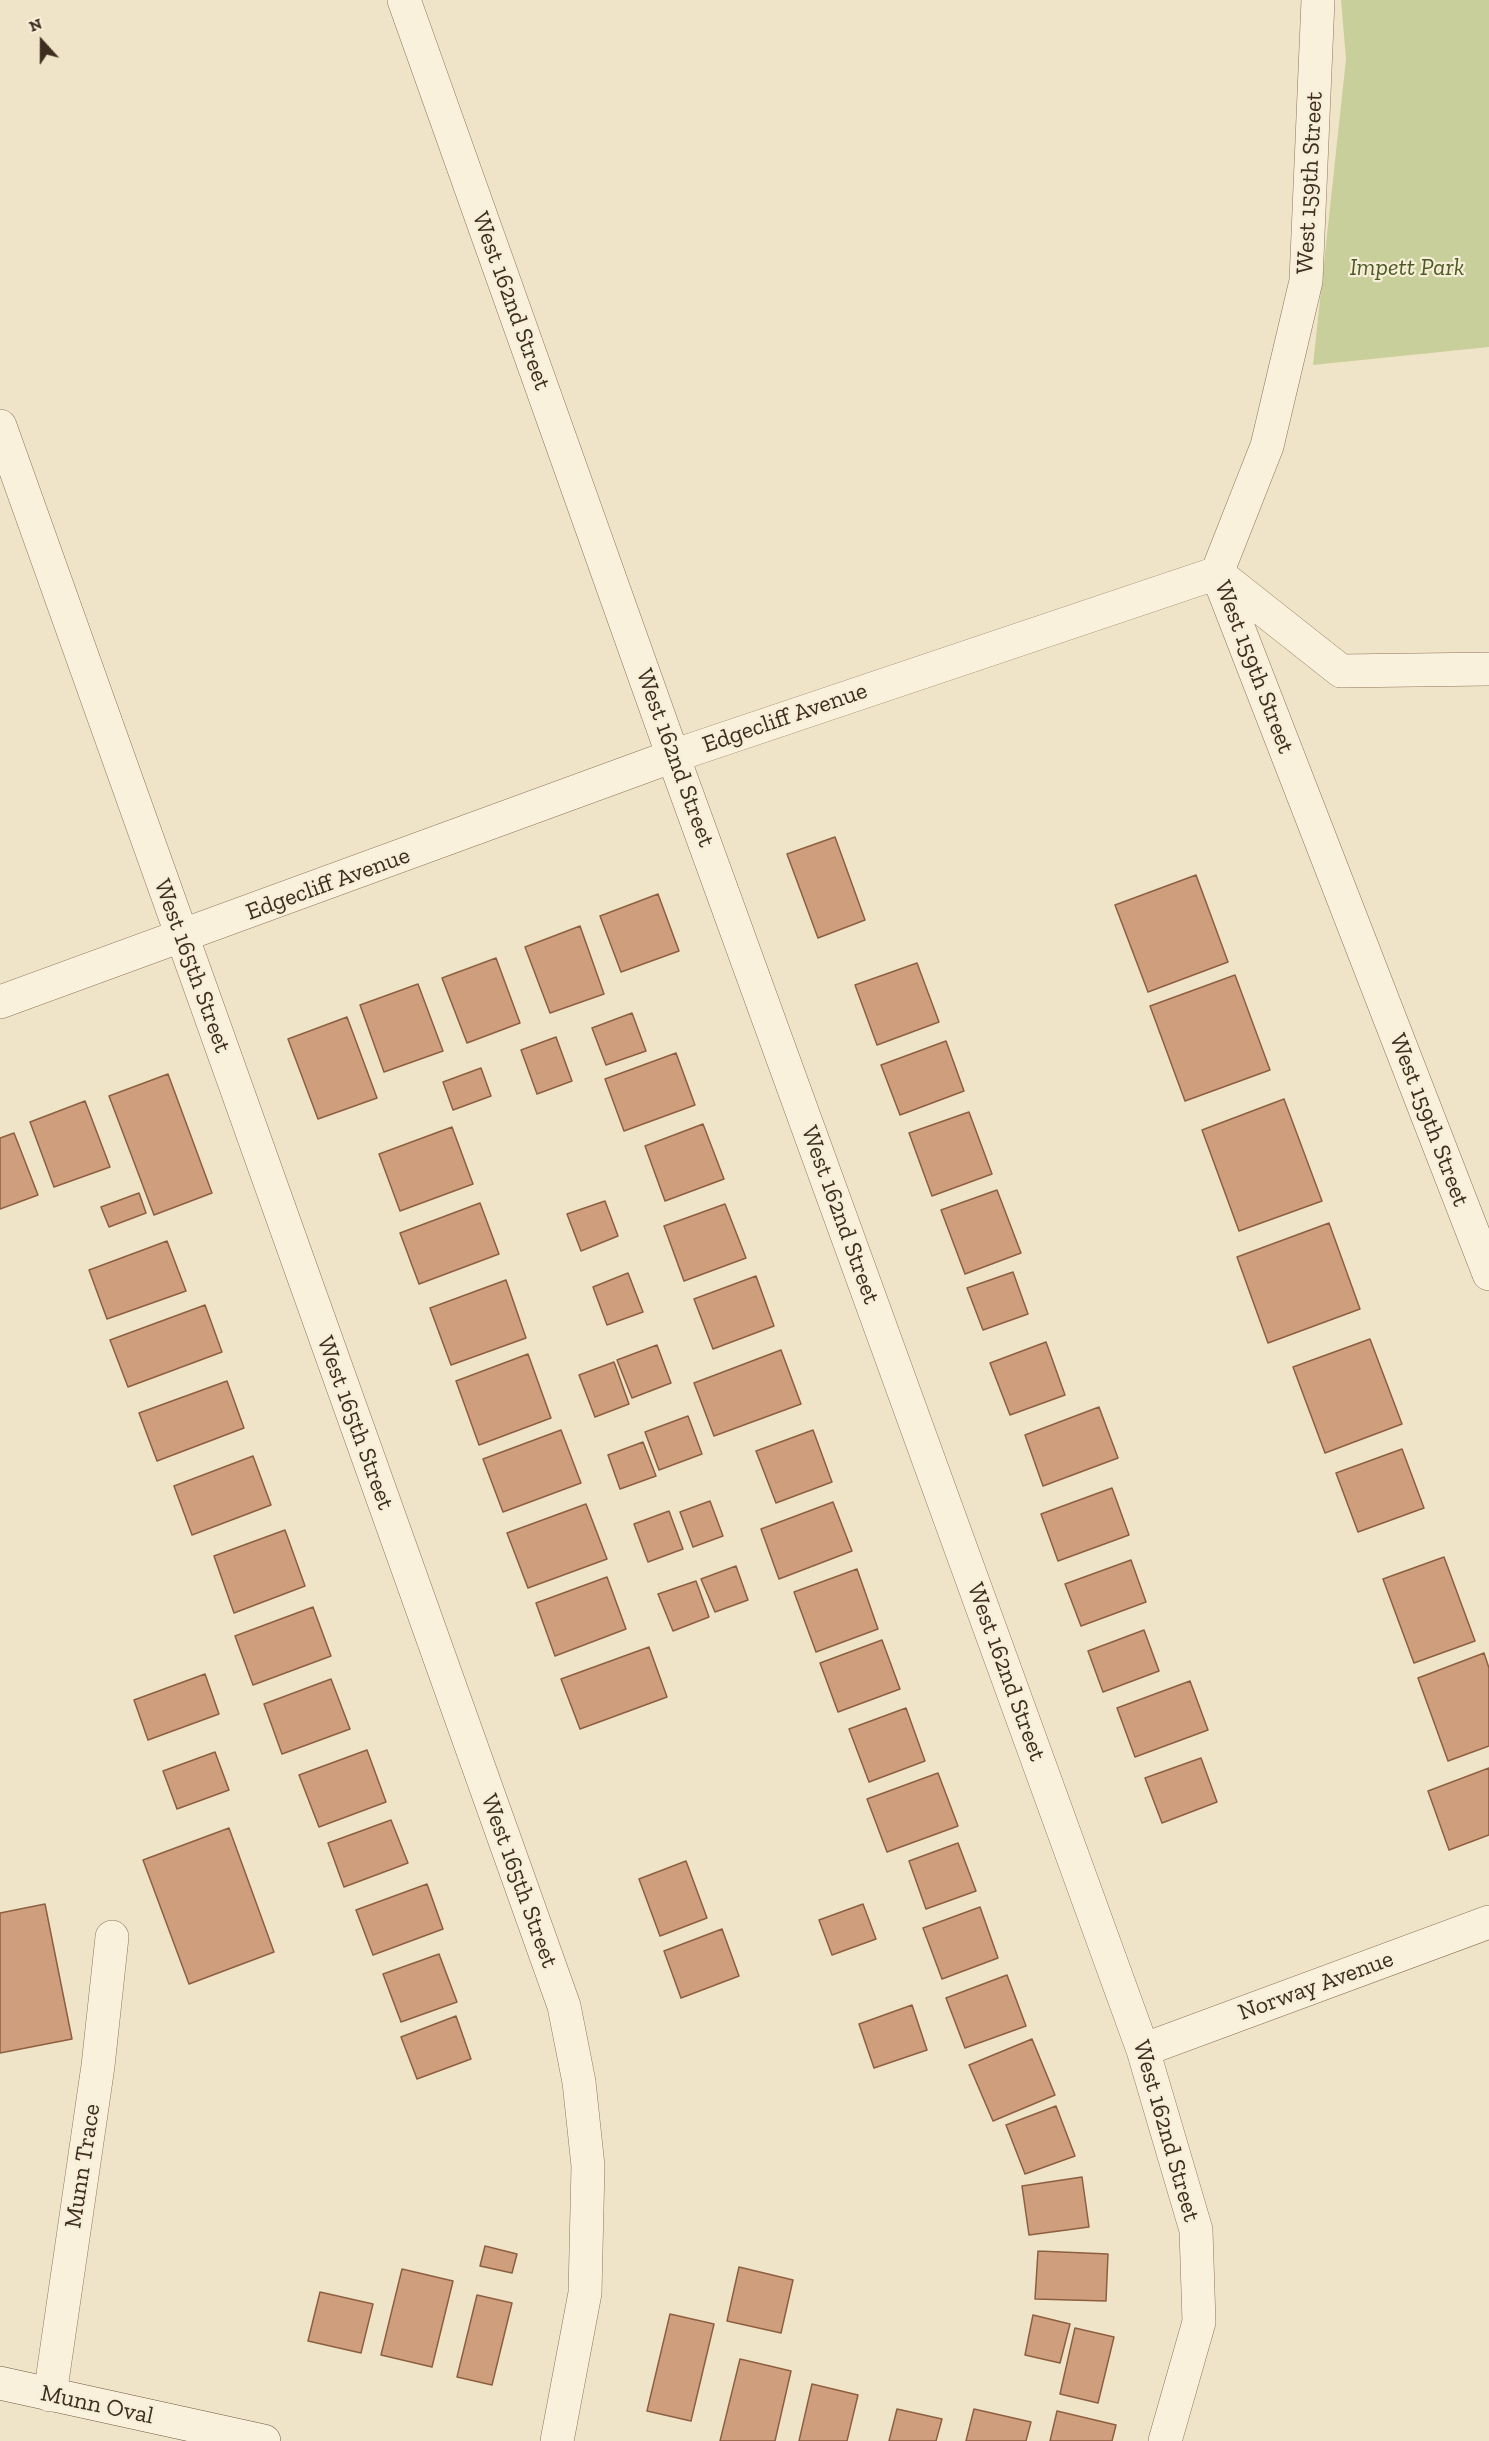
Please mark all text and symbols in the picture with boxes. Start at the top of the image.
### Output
north arrow [12,12,72,72]
text: N [26,14,44,36]
street label: West 159th Street [1291,91,1329,275]
street label: West 162nd Street [465,208,557,394]
park label: Impett Park [1350,254,1464,282]
street label: West 159th Street [1208,577,1300,757]
street label: West 162nd Street [629,665,721,851]
street label: Edgecliff Avenue [699,676,871,760]
street label: Edgecliff Avenue [242,841,414,927]
street label: West 165th Street [147,875,237,1057]
street label: West 159th Street [1383,1030,1475,1210]
street label: West 162nd Street [794,1122,886,1308]
street label: West 165th Street [310,1332,400,1514]
street label: West 162nd Street [960,1579,1052,1765]
street label: West 165th Street [474,1790,564,1972]
street label: Norway Avenue [1235,1945,1397,2027]
street label: West 162nd Street [1126,2037,1206,2225]
street label: Munn Trace [59,2102,107,2230]
street label: Munn Oval [38,2379,156,2431]

